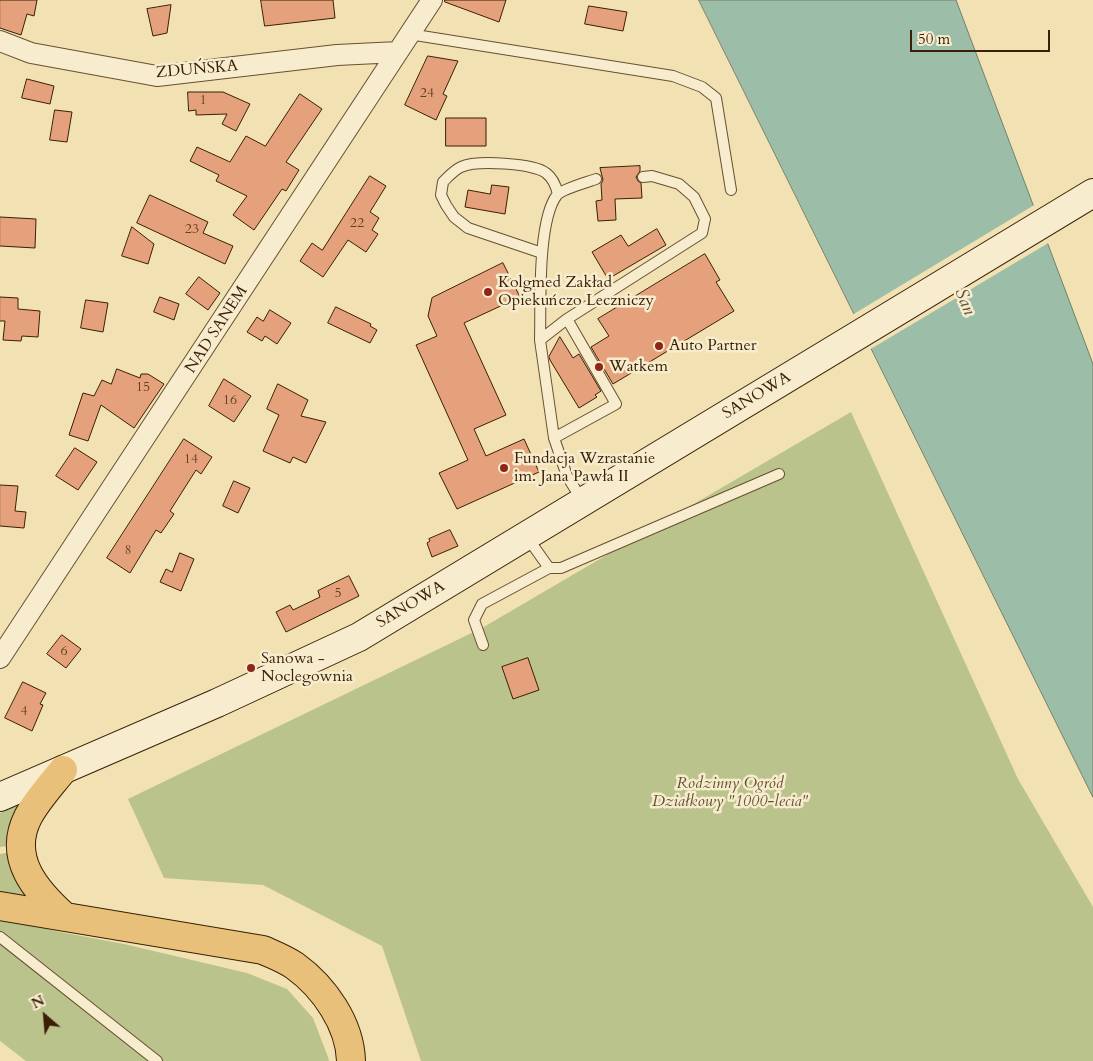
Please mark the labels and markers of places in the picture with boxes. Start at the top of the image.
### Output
place label: Kolgmed Zakład Opiekuńczo Leczniczy [498,273,654,311]
marker: Kolgmed Zakład Opiekuńczo Leczniczy [482,286,494,298]
place label: Auto Partner [669,336,757,356]
marker: Auto Partner [653,340,665,352]
place label: Watkem [609,357,668,377]
marker: Watkem [593,361,605,373]
place label: Fundacja Wzrastanie im. Jana Pawła II [514,449,655,487]
marker: Fundacja Wzrastanie im. Jana Pawła II [498,462,510,474]
place label: Sanowa - Noclegownia [261,649,353,687]
marker: Sanowa - Noclegownia [245,662,257,674]

